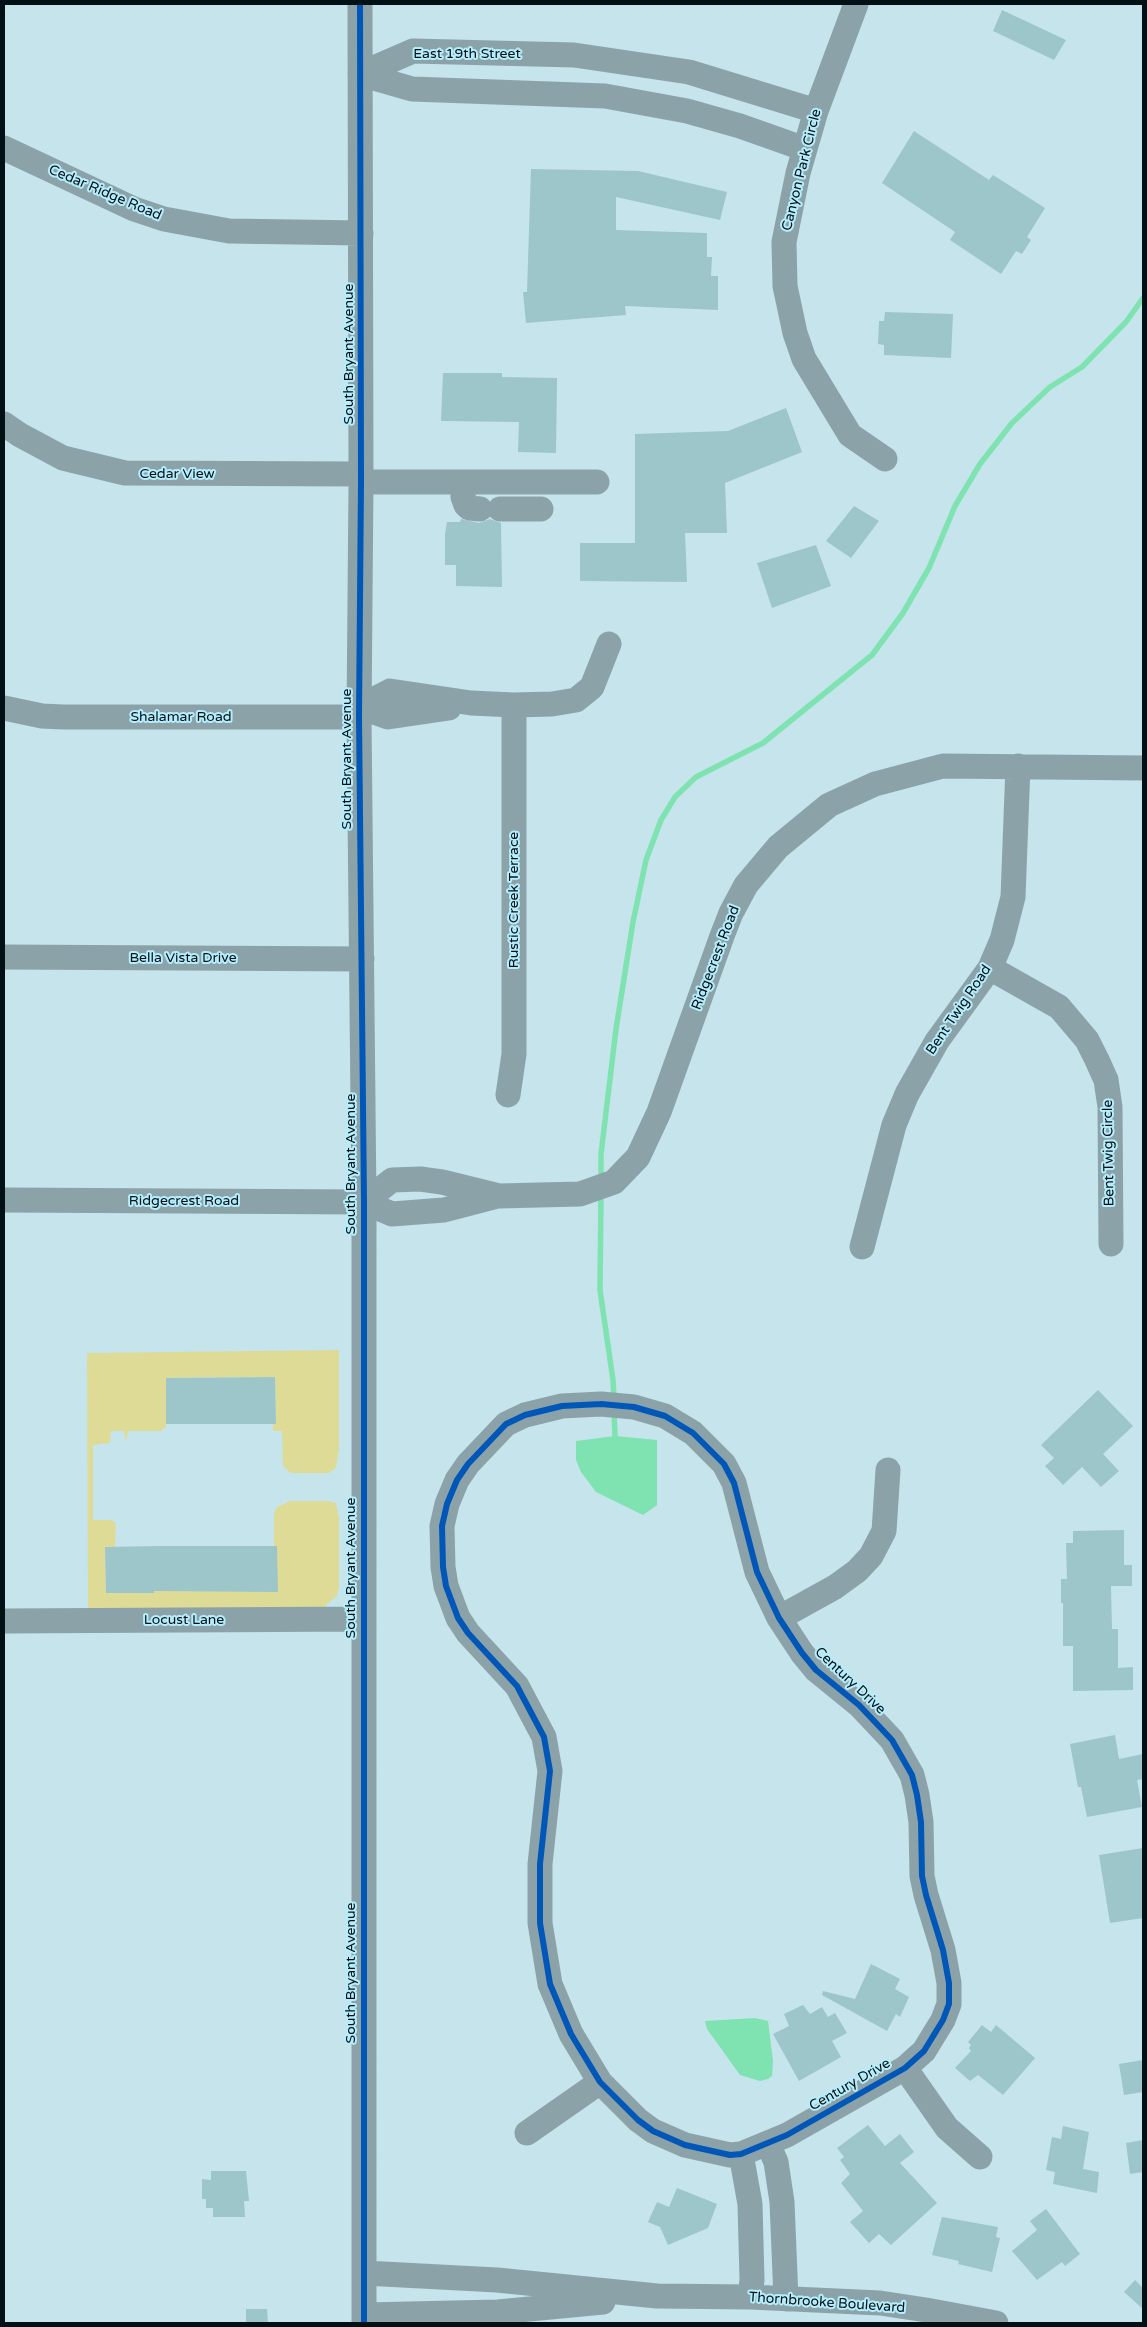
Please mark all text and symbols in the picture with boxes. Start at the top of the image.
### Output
street label: East 19th Street [413,46,521,62]
street label: Canyon Park Circle [779,107,825,233]
street label: Cedar Ridge Road [46,162,164,224]
street label: South Bryant Avenue [341,284,357,424]
street label: Cedar View [139,466,215,482]
street label: South Bryant Avenue [339,689,355,829]
street label: Shalamar Road [130,709,232,725]
street label: Rustic Creek Terrace [506,832,522,968]
street label: Ridgecrest Road [688,903,744,1013]
street label: Bella Vista Drive [129,950,237,966]
street label: Bent Twig Road [923,962,995,1058]
street label: South Bryant Avenue [343,1094,359,1234]
street label: Bent Twig Circle [1100,1100,1118,1206]
street label: Ridgecrest Road [129,1193,239,1209]
street label: South Bryant Avenue [343,1498,359,1638]
street label: Locust Lane [144,1612,224,1628]
street label: Century Drive [811,1644,889,1718]
street label: South Bryant Avenue [343,1903,359,2043]
street label: Century Drive [807,2055,893,2115]
street label: Thornbrooke Boulevard [748,2289,906,2317]

